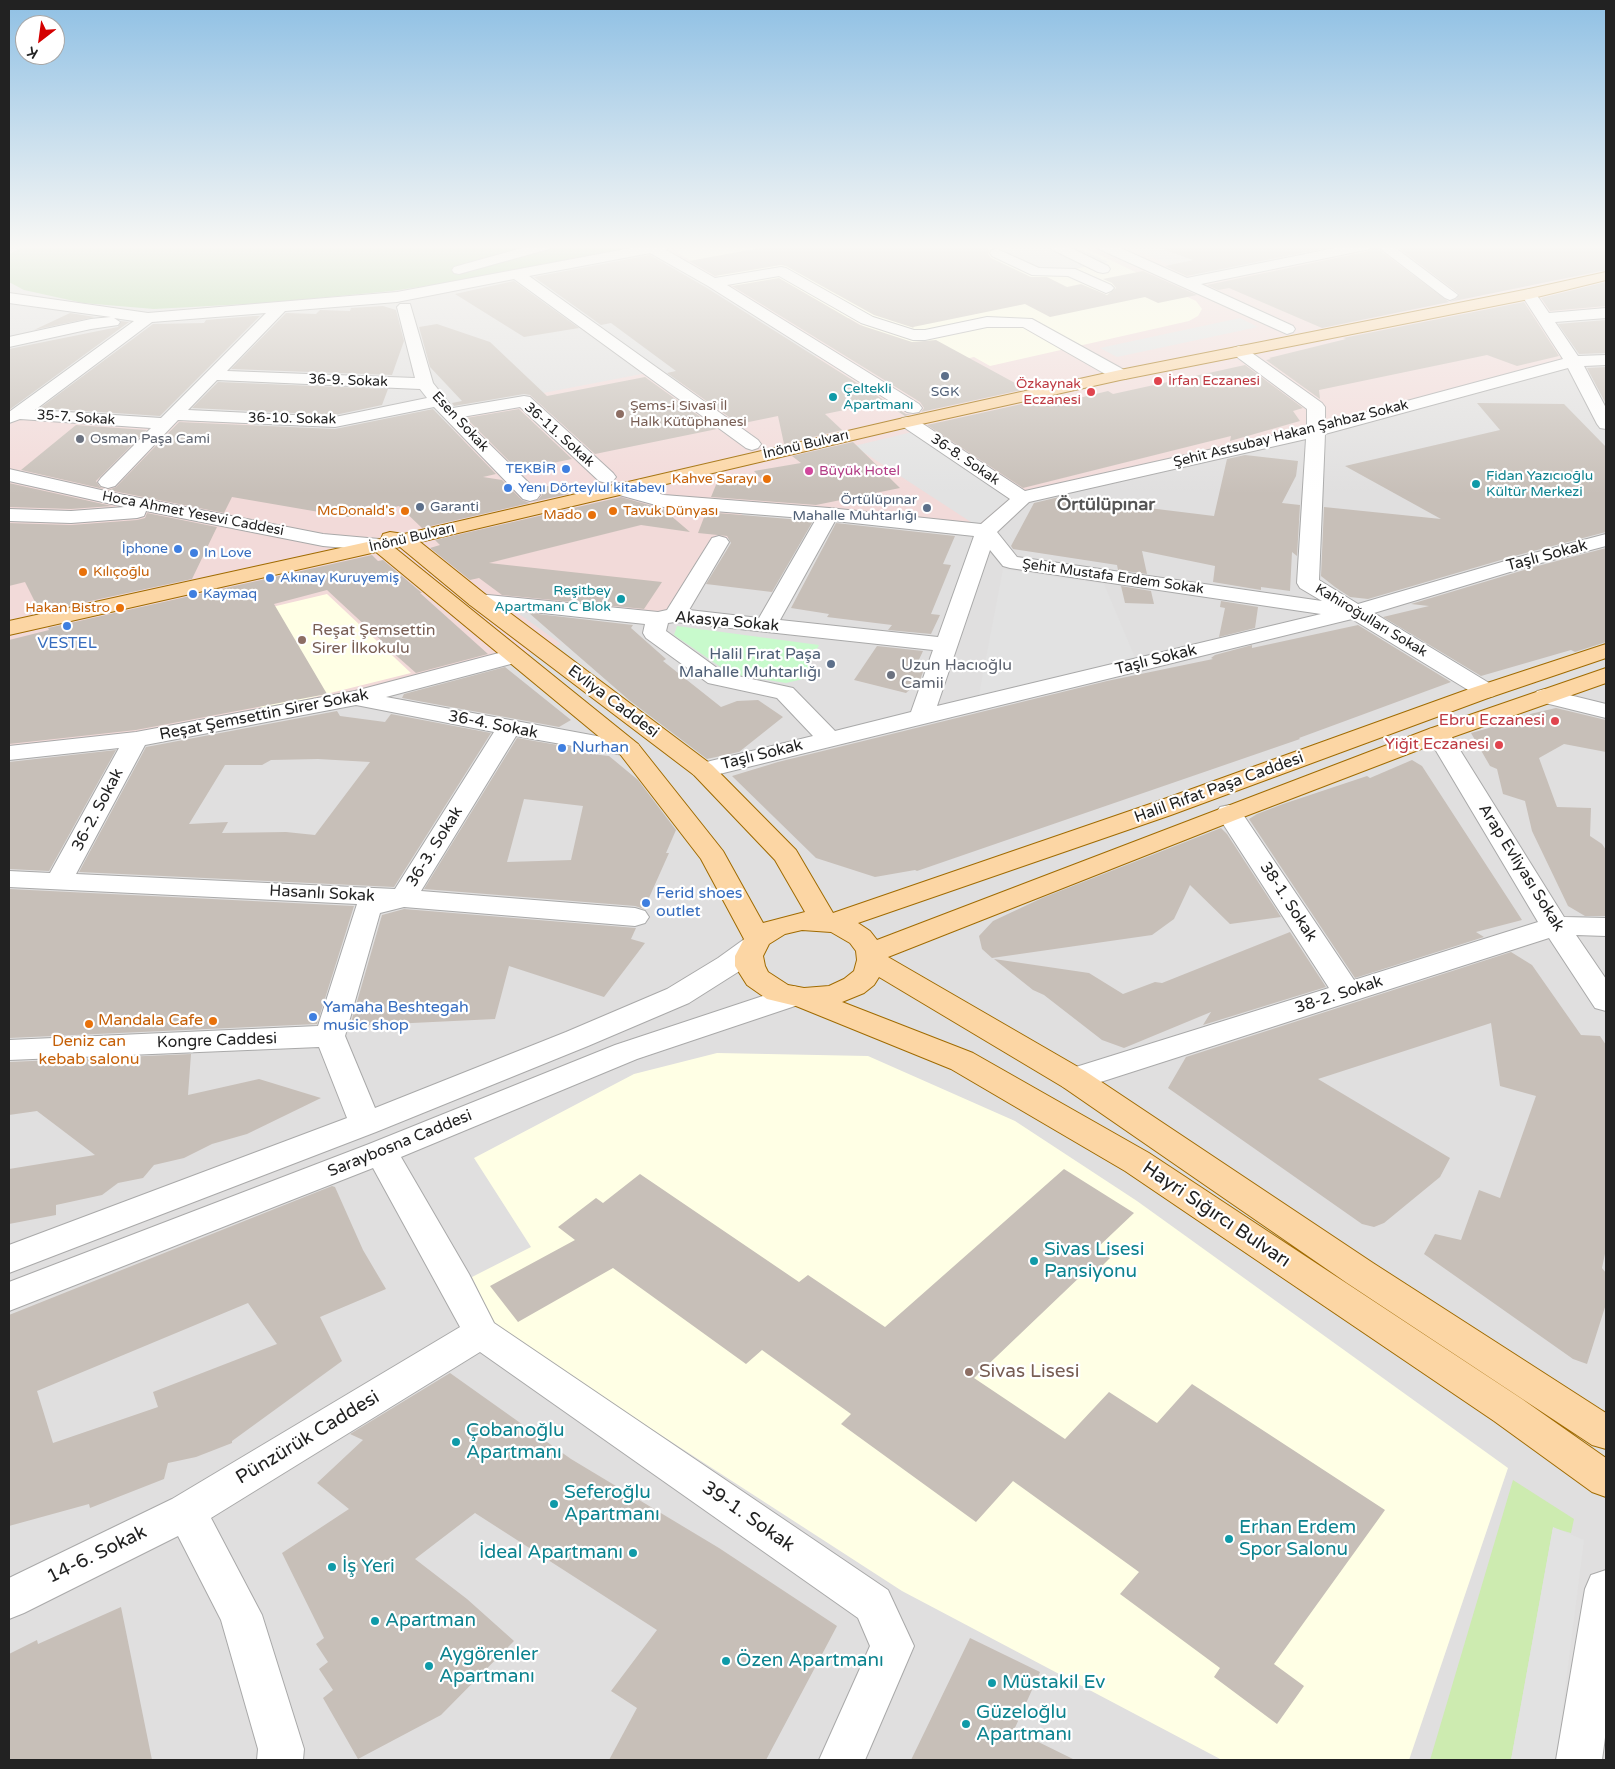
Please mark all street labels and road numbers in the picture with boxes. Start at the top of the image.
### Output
street label: 36-9. Sokak [308,371,388,391]
street label: Esen Sokak [428,389,492,455]
street label: Şehit Astsubay Hakan Şahbaz Sokak [1172,397,1410,471]
street label: 36-11. Sokak [521,399,597,471]
street label: 35-7. Sokak [36,407,116,429]
street label: 36-10. Sokak [248,410,336,428]
street label: İnönü Bulvarı [762,427,850,463]
street label: 36-8. Sokak [927,431,1003,489]
street label: Hoca Ahmet Yesevi Caddesi [101,488,285,540]
street label: İnönü Bulvarı [368,520,456,556]
street label: Taşlı Sokak [1504,536,1590,576]
street label: Şehit Mustafa Erdem Sokak [1021,556,1205,598]
street label: Kahiroğulları Sokak [1312,581,1430,661]
street label: Akasya Sokak [674,608,780,636]
street label: Taşlı Sokak [1113,641,1199,679]
street label: Evliya Caddesi [564,662,662,742]
street label: Reşat Şemsettin Sirer Sokak [158,685,370,745]
street label: 36-4. Sokak [447,707,539,743]
street label: Taşlı Sokak [719,736,805,774]
street label: Halil Rıfat Paşa Caddesi [1132,748,1306,828]
street label: 36-2. Sokak [68,765,128,855]
street label: Arap Evliyası Sokak [1474,801,1568,935]
street label: 36-3. Sokak [403,803,467,891]
street label: 38-1. Sokak [1255,859,1321,945]
street label: Hasanlı Sokak [269,882,375,906]
street label: 38-2. Sokak [1293,972,1385,1018]
street label: Kongre Caddesi [156,1029,278,1053]
street label: Saraybosna Caddesi [325,1106,475,1182]
street label: Hayri Sığırcı Bulvarı [1138,1157,1294,1273]
street label: Pünzürük Caddesi [232,1386,384,1490]
street label: 39-1. Sokak [697,1477,799,1557]
street label: 14-6. Sokak [43,1521,151,1589]

